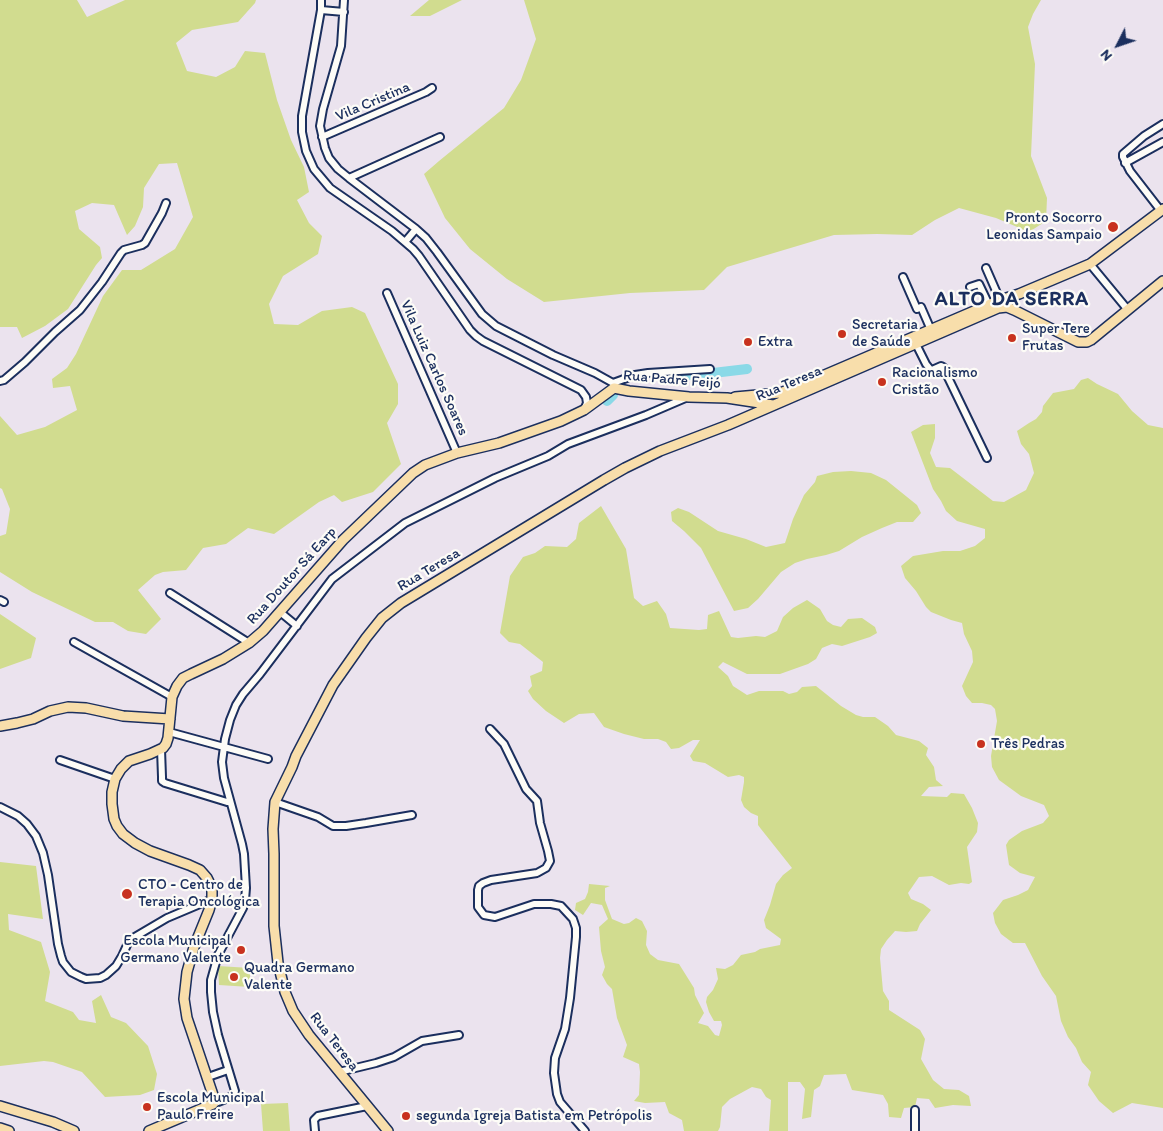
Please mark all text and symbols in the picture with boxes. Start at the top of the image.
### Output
north arrow [1093,20,1143,70]
text: N [1097,46,1116,64]
street label: Vila Cristina [333,78,413,126]
place label: Pronto Socorro Leonidas Sampaio [986,209,1102,244]
marker: Pronto Socorro Leonidas Sampaio [1106,220,1120,234]
district label: ALTO DA SERRA [932,288,1092,312]
street label: Vila Luiz Carlos Soares [396,297,472,439]
place label: Secretaria de Saúde [852,316,918,351]
place label: Super Tere Frutas [1022,320,1090,355]
marker: Secretaria de Saúde [836,328,848,340]
marker: Super Tere Frutas [1006,332,1018,344]
place label: Extra [758,333,793,351]
marker: Extra [742,336,754,348]
street label: Rua Teresa [753,362,825,406]
place label: Racionalismo Cristão [892,364,978,399]
street label: Rua Padre Feijó [622,367,722,393]
marker: Racionalismo Cristão [876,376,888,388]
street label: Rua Doutor Sá Earp [243,523,341,629]
street label: Rua Teresa [394,544,464,596]
place label: Três Pedras [991,735,1065,753]
marker: Três Pedras [975,738,987,750]
place label: CTO - Centro de Terapia Oncológica [138,876,260,911]
marker: CTO - Centro de Terapia Oncológica [120,887,134,901]
place label: Escola Municipal Germano Valente [120,932,231,967]
marker: Escola Municipal Germano Valente [235,944,247,956]
place label: Quadra Germano Valente [244,959,355,994]
marker: Quadra Germano Valente [228,971,240,983]
street label: Rua Teresa [305,1009,363,1075]
place label: Escola Municipal Paulo Freire [157,1089,264,1124]
marker: Escola Municipal Paulo Freire [141,1101,153,1113]
place label: segunda Igreja Batista em Petrópolis [416,1107,652,1125]
marker: segunda Igreja Batista em Petrópolis [400,1110,412,1122]

